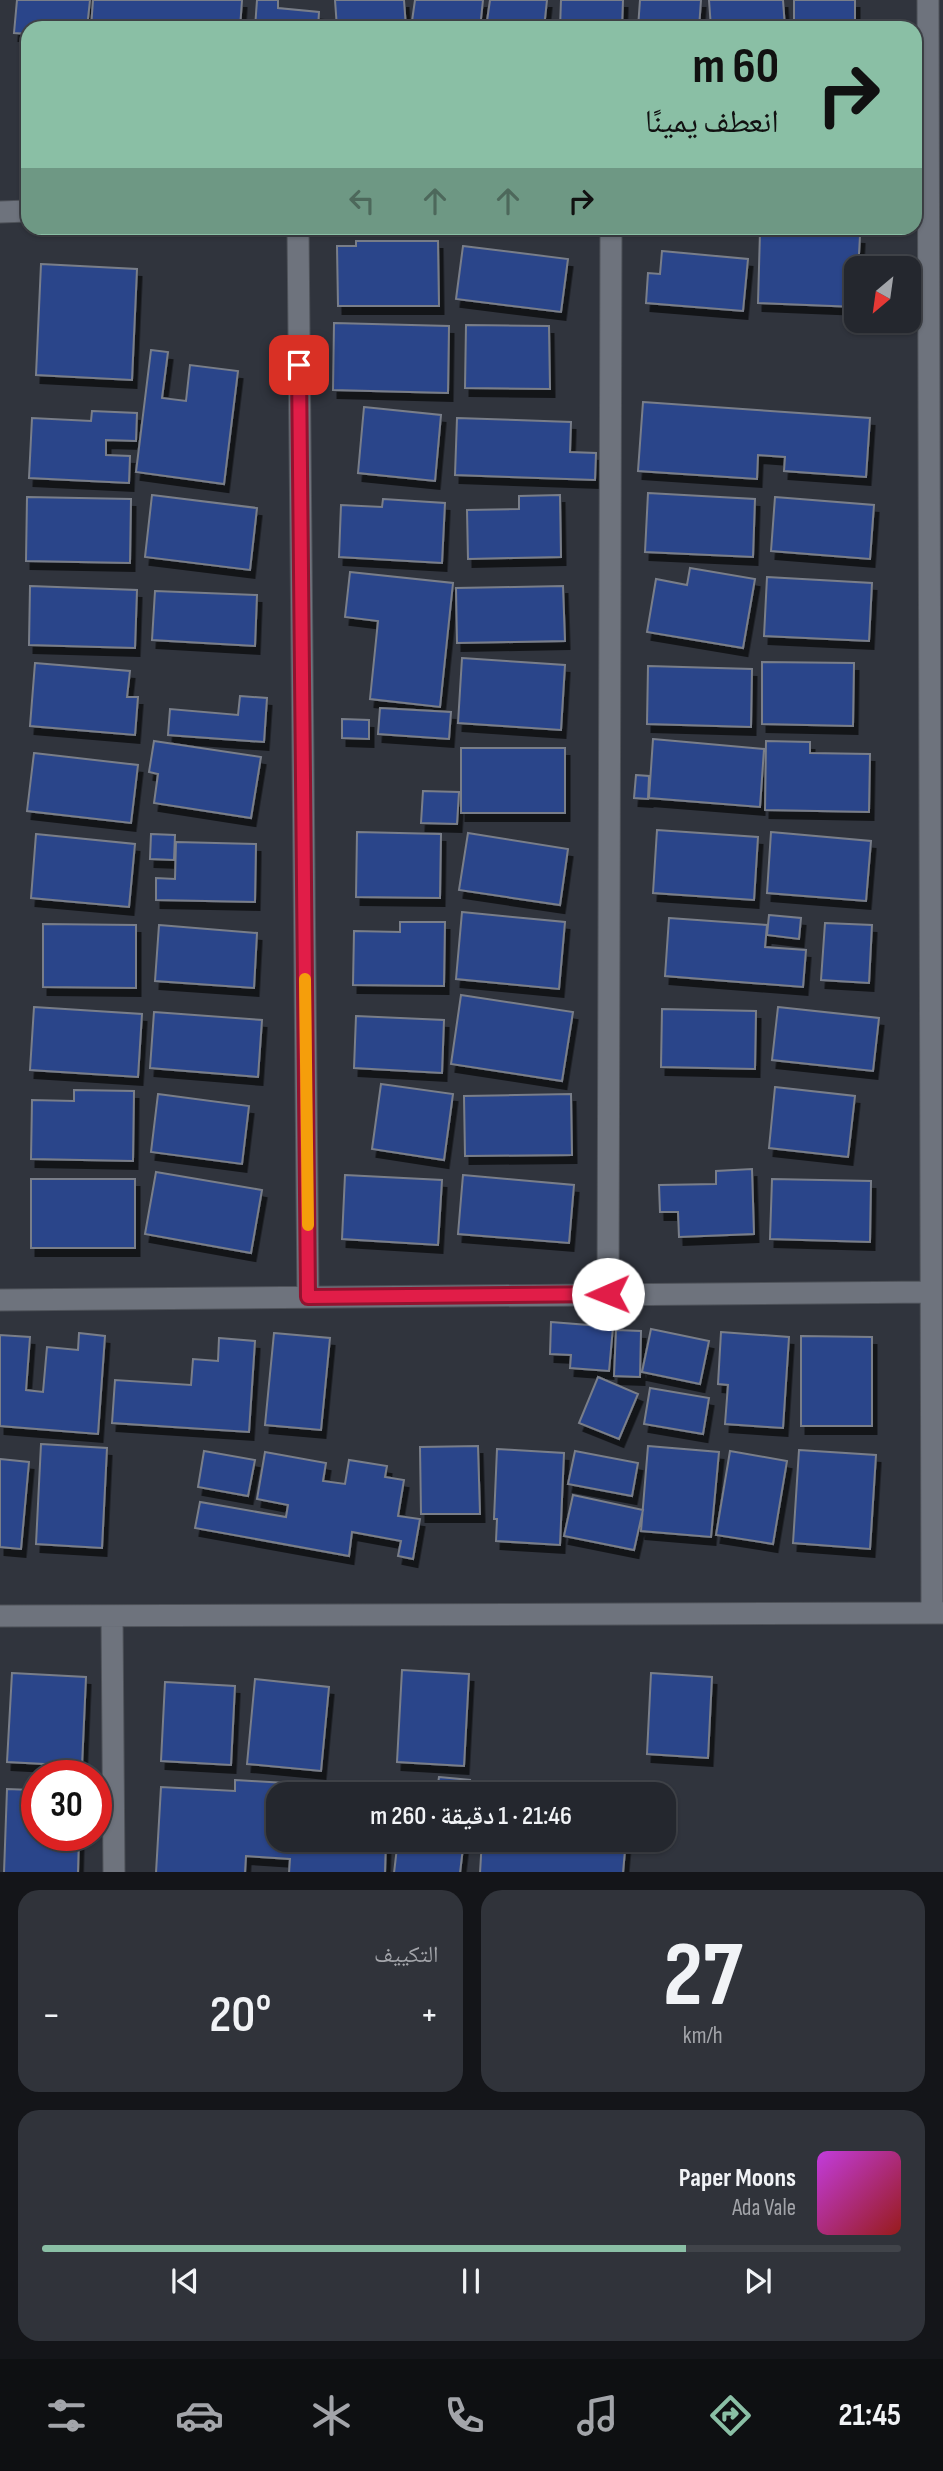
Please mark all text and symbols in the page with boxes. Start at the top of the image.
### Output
text: 60 m [692,38,779,97]
icon: right [803,49,894,140]
text: انعطف يمينًا [645,103,779,142]
icon: left [343,182,381,220]
icon: ahead [416,182,454,220]
icon: ahead [489,182,527,220]
icon: right [562,182,600,220]
north arrow [844,256,920,332]
map controls [844,256,921,333]
pin [269,335,329,395]
icon: arrive [280,346,318,384]
position arrow [571,1257,645,1331]
speed limit sign: 30 [21,1760,112,1851]
text: 21:46 · 1 دقيقة · 260 m [370,1801,572,1832]
text: 27 [663,1922,743,2031]
text: التكييف [374,1941,439,1969]
text: 20° [209,1984,271,2047]
text: − [42,1993,61,2038]
text: + [420,1993,439,2038]
text: km/h [683,2022,723,2050]
text: Paper Moons [679,2163,796,2194]
text: Ada Vale [732,2194,796,2222]
icon: previous [166,2262,204,2300]
icon: pause [452,2262,490,2300]
icon: next [739,2262,777,2300]
icon: filters [42,2391,91,2440]
icon: car [175,2391,224,2440]
icon: climate [307,2391,356,2440]
icon: phone [440,2391,489,2440]
icon: music [573,2391,622,2440]
icon: directions [706,2391,755,2440]
text: 21:45 [838,2396,901,2435]

